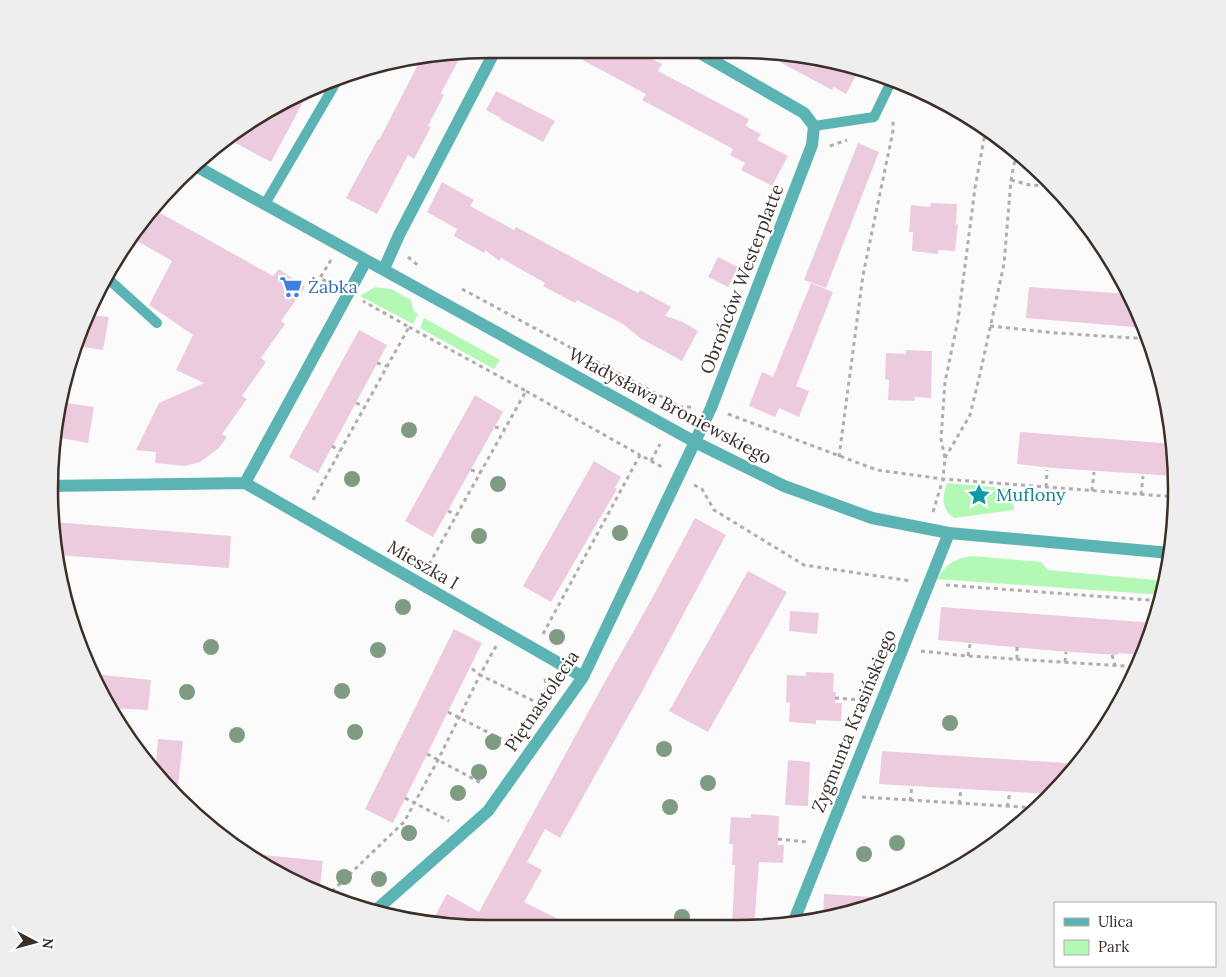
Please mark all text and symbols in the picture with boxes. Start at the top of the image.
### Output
street label: Obrońców Westerplatte [695,180,788,377]
supermarket icon: Żabka [278,274,304,300]
place label: Żabka [308,275,358,298]
street label: Władysława Broniewskiego [565,342,776,469]
place icon: Muflony [966,482,992,508]
place label: Muflony [996,483,1066,506]
street label: Mieszka I [383,535,463,594]
street label: Zygmunta Krasińskiego [806,626,901,816]
street label: Piętnastolecia [499,646,584,756]
legend [1054,902,1216,967]
text: Ulica [1098,912,1134,931]
north arrow [10,917,60,967]
text: N [38,937,57,950]
text: Park [1098,937,1129,956]

